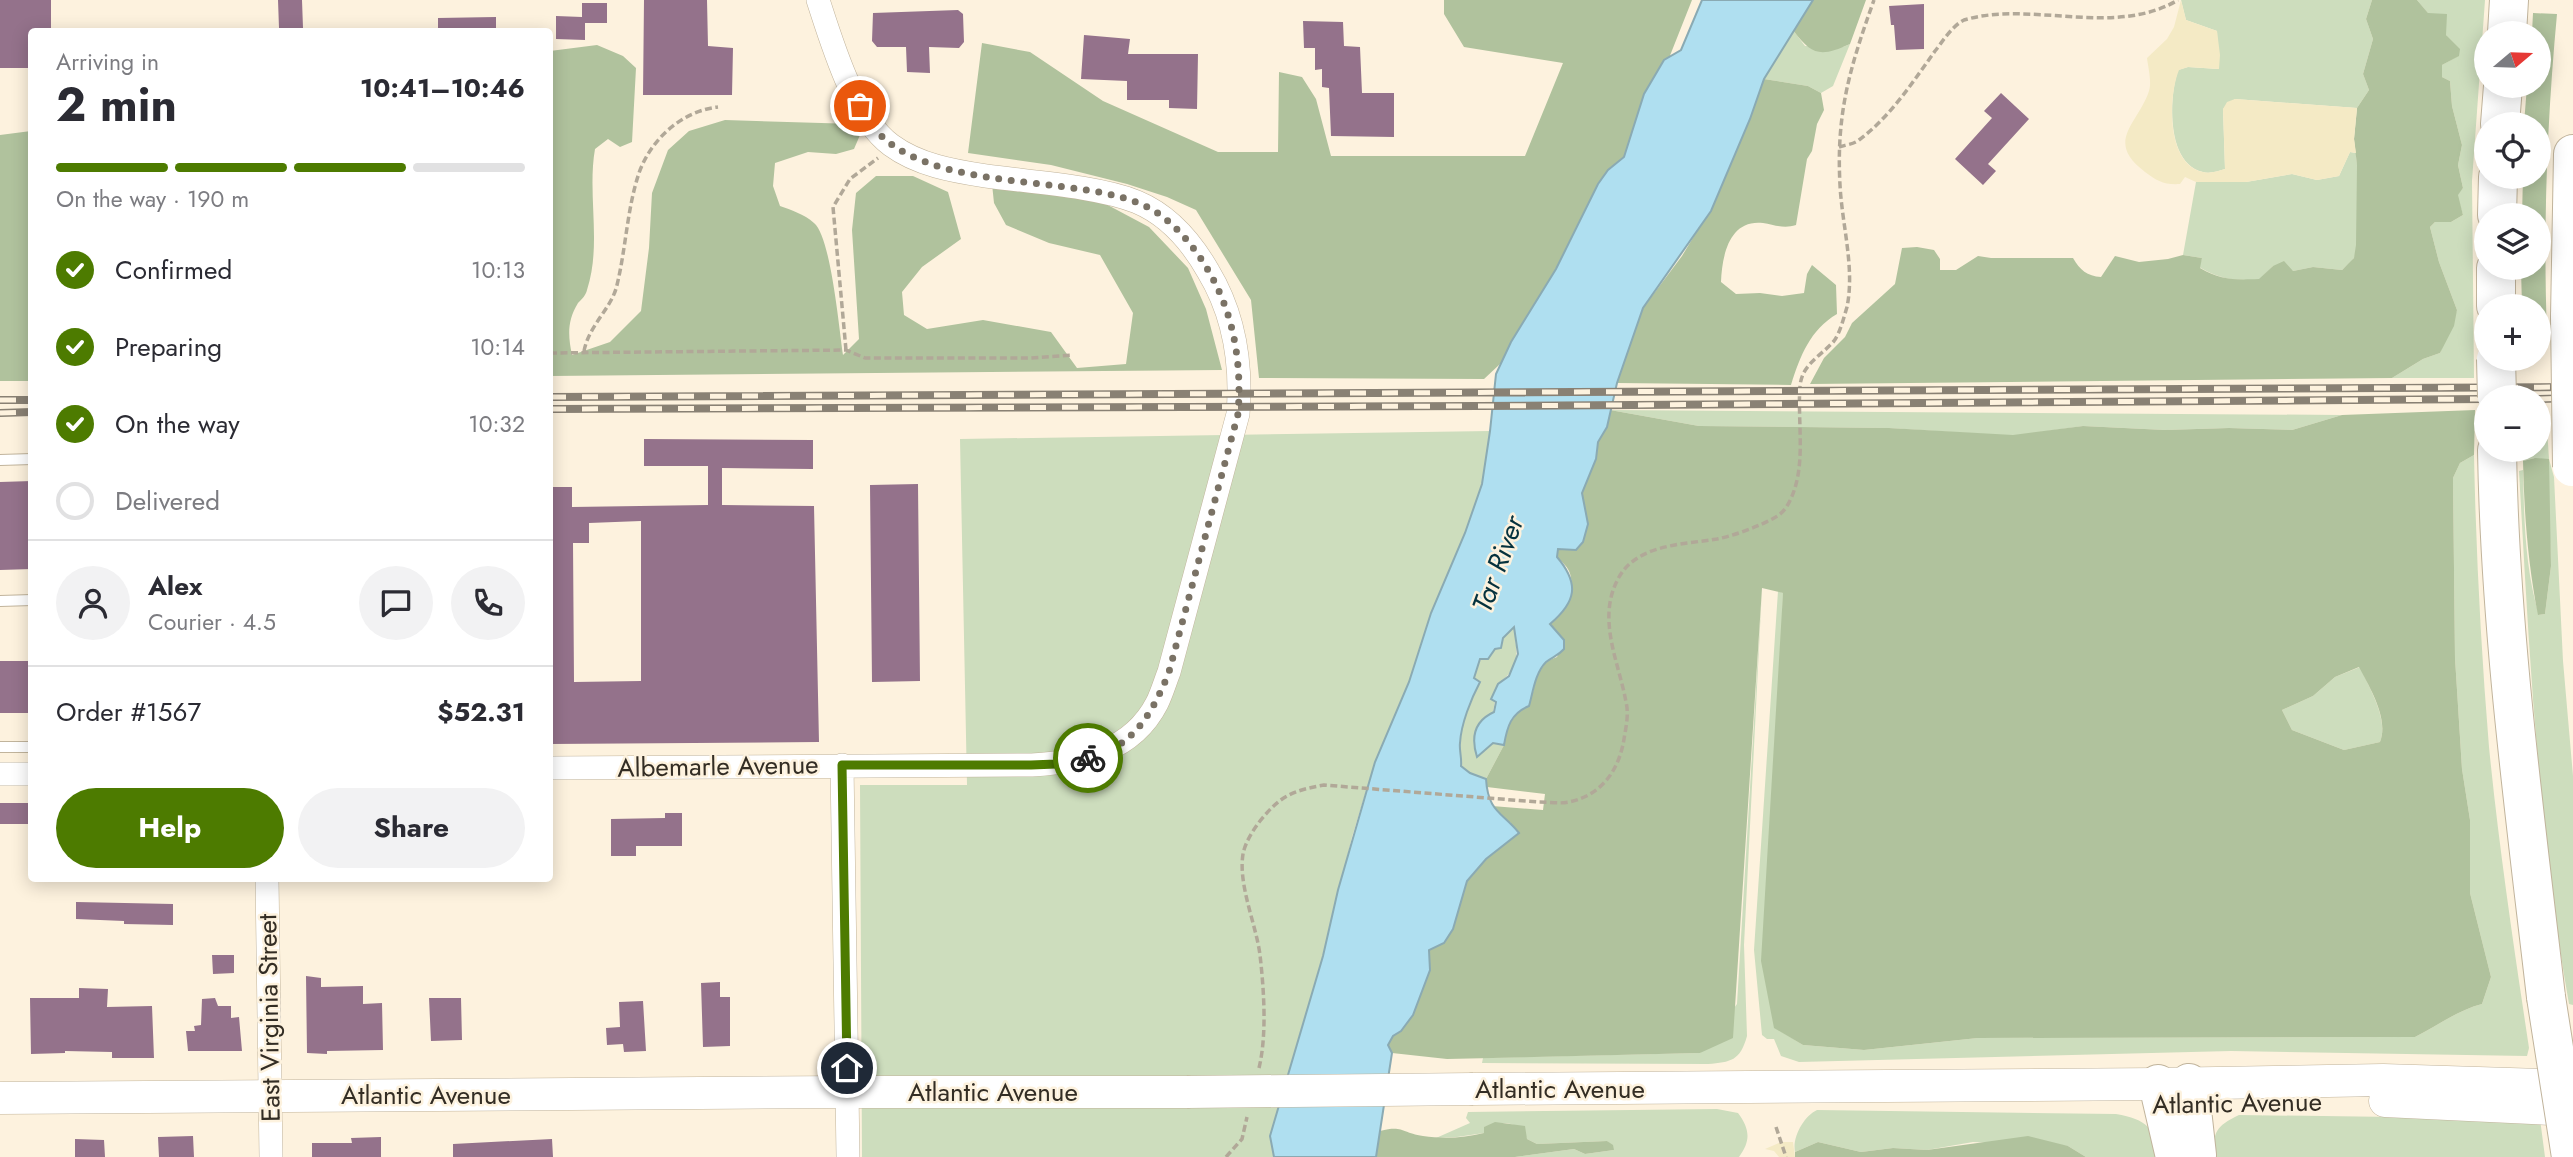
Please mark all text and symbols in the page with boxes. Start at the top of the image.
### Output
north arrow [2474,21,2552,98]
map controls [2474,21,2551,462]
text: Arriving in [56,45,159,79]
text: 10:41–10:46 [360,69,525,107]
text: 2 min [56,72,177,138]
pin [830,76,890,136]
icon: bag [841,87,879,125]
button: locate [2474,112,2551,189]
text: On the way · 190 m [56,182,249,216]
button: layers [2474,203,2551,280]
icon: check [56,251,94,289]
text: Confirmed [115,251,232,289]
text: 10:13 [471,253,525,287]
button: + [2474,294,2551,371]
icon: check [56,328,94,366]
text: Preparing [115,328,222,366]
text: 10:14 [470,330,525,364]
button: − [2474,385,2551,462]
icon: check [56,405,94,443]
text: On the way [115,405,240,443]
text: 10:32 [468,407,525,441]
text: Delivered [115,482,220,520]
water label: Tar River [1462,508,1535,618]
button: person [56,566,130,640]
button: chat [359,566,433,640]
button: phone [451,566,525,640]
text: Alex [148,567,202,605]
text: Courier · 4.5 [148,605,276,639]
text: Order #1567 [56,693,201,731]
text: $52.31 [437,693,525,731]
courier [1053,723,1123,793]
icon: bike [1069,739,1107,777]
street label: Albemarle Avenue [617,745,819,787]
button: Help [56,788,284,868]
button: Share [298,788,525,868]
street label: East Virginia Street [248,913,290,1122]
pin [817,1038,877,1098]
icon: home [828,1049,866,1087]
street label: Atlantic Avenue [1475,1070,1645,1108]
street label: Atlantic Avenue [908,1073,1078,1111]
street label: Atlantic Avenue [341,1076,511,1114]
street label: Atlantic Avenue [2152,1083,2322,1123]

